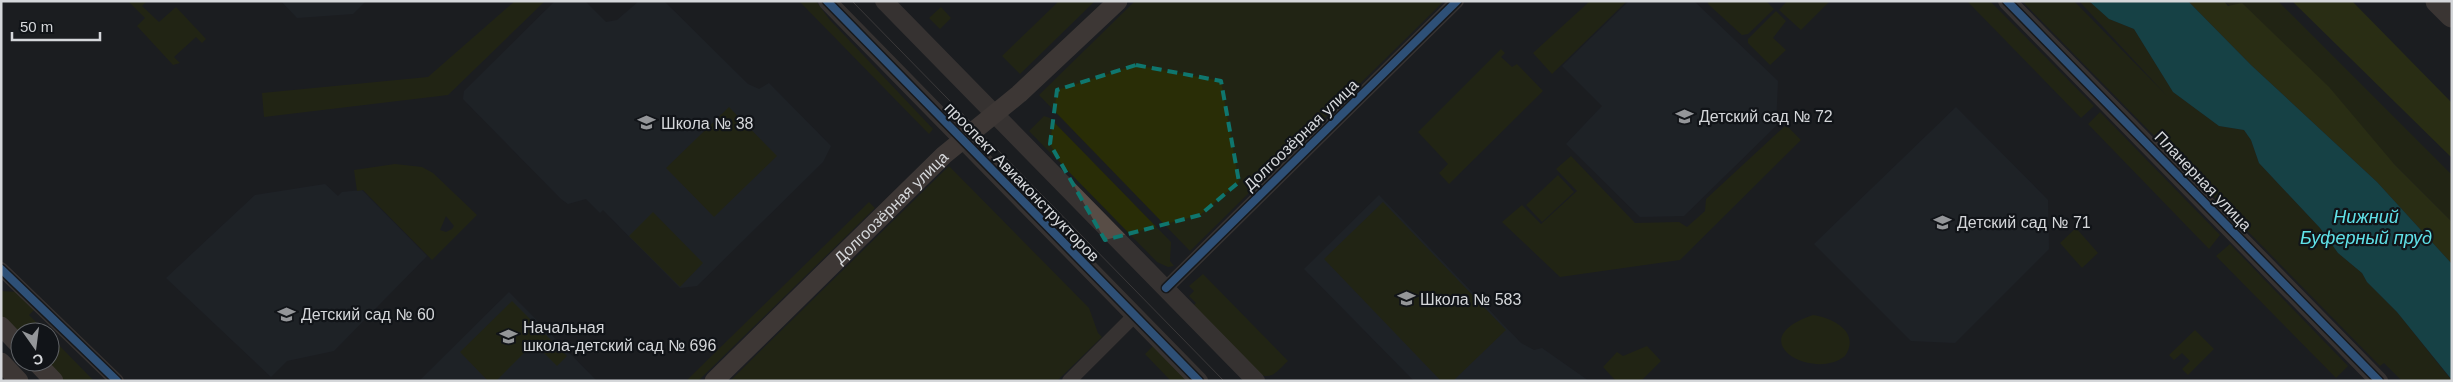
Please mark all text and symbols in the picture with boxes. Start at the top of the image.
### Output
scale bar [12,10,100,42]
text: 50 m [20,18,53,35]
street label: Долгоозёрная улица [1240,76,1362,194]
street label: проспект Авиаконструкторов [941,99,1103,265]
school or university icon: Детский сад № 72 [1675,106,1695,126]
place label: Детский сад № 72 [1699,108,1833,125]
school or university icon: Школа № 38 [637,113,657,133]
place label: Школа № 38 [661,115,754,132]
street label: Планерная улица [2151,128,2255,234]
street label: Долгоозёрная улица [831,148,951,267]
water label: Нижний Буферный пруд [2300,207,2432,248]
school or university icon: Детский сад № 71 [1933,212,1953,232]
place label: Детский сад № 71 [1957,214,2091,231]
school or university icon: Школа № 583 [1396,289,1416,309]
place label: Школа № 583 [1420,291,1521,308]
school or university icon: Детский сад № 60 [277,304,297,324]
place label: Детский сад № 60 [301,306,435,323]
place label: Начальная школа-детский сад № 696 [523,319,716,354]
north arrow [10,322,60,372]
school or university icon: Начальная школа-детский сад № 696 [499,326,519,346]
text: С [31,351,45,369]

